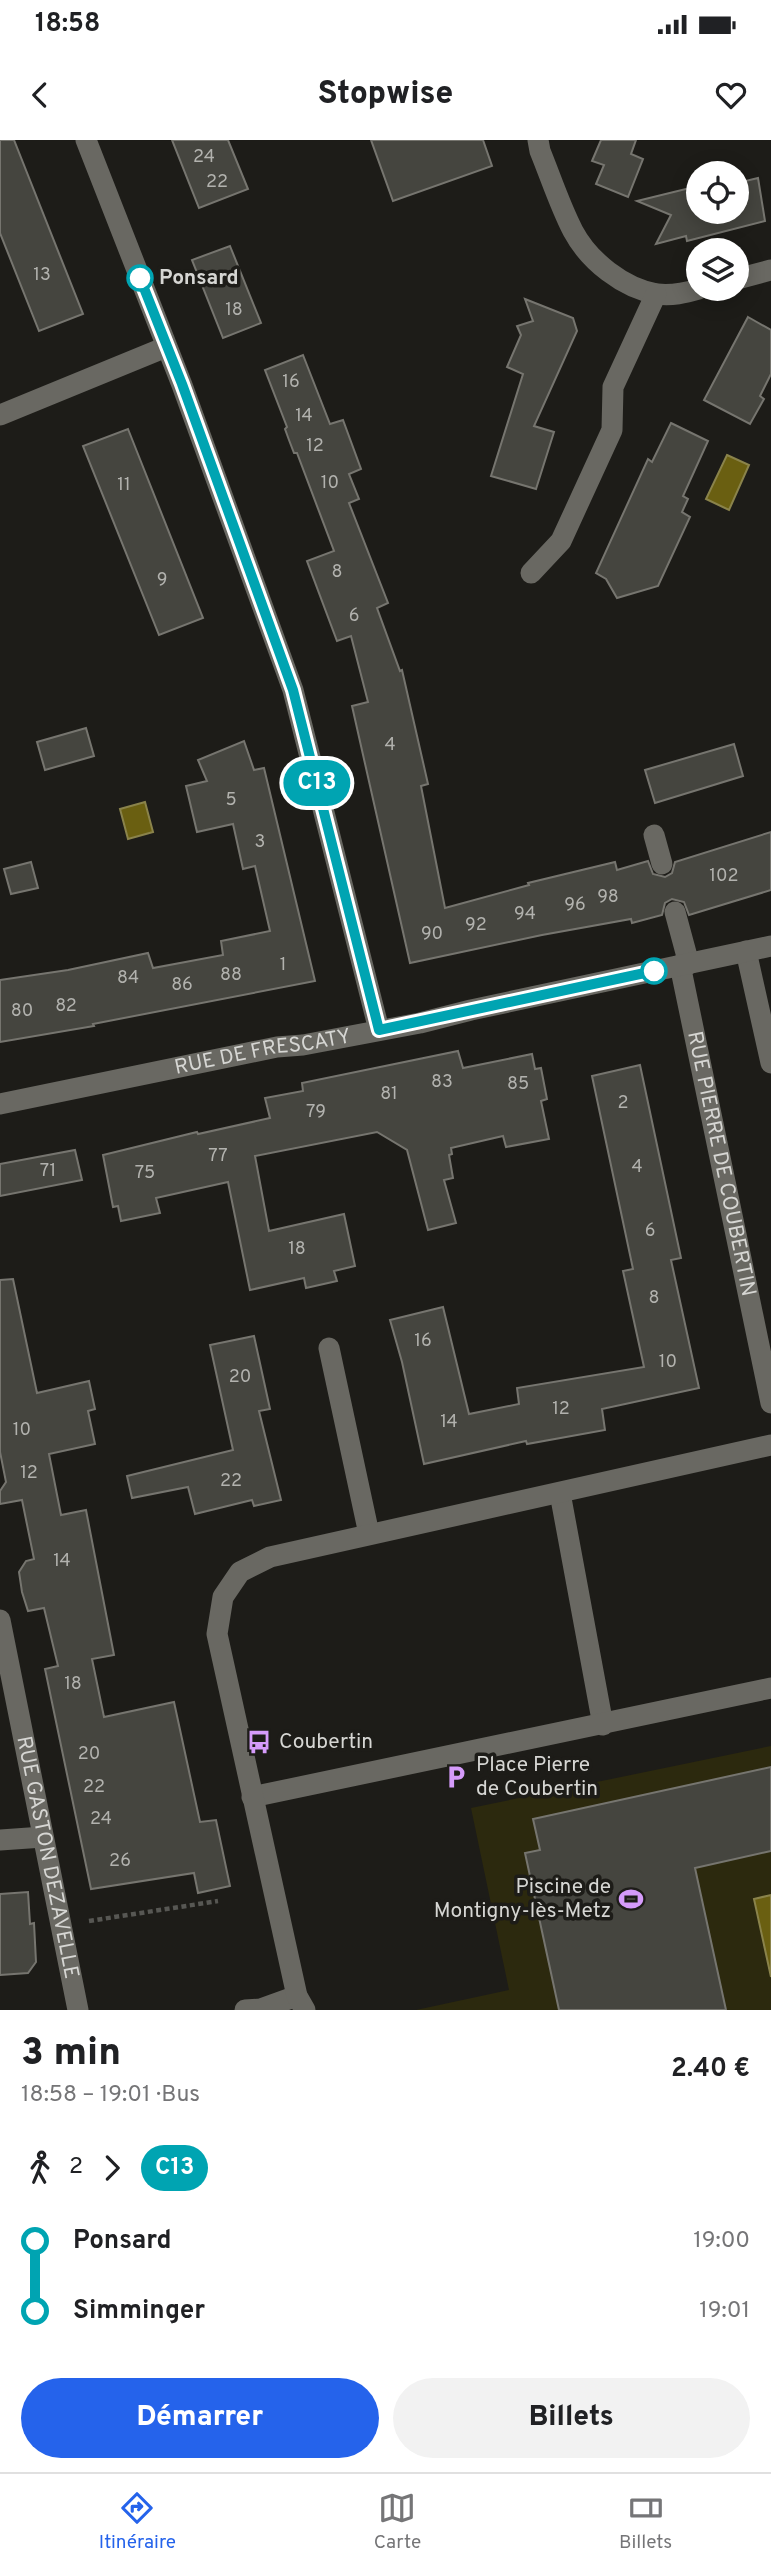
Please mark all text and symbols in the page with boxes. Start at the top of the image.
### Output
text: 18:58 [35,8,100,41]
text: Stopwise [318,75,453,115]
icon: back [21,76,59,114]
icon: heart [712,76,750,114]
house number: 24 [193,146,215,169]
map controls [686,161,749,301]
button: locate [686,161,749,224]
house number: 22 [206,171,228,194]
button: layers [686,238,749,301]
house number: 13 [33,264,51,287]
marker: Ponsard [127,265,153,291]
place label: Ponsard [159,265,239,292]
house number: 18 [225,299,243,322]
house number: 16 [282,371,300,394]
house number: 14 [295,405,313,428]
house number: 12 [306,435,324,458]
house number: 10 [321,472,339,495]
house number: 11 [117,474,131,497]
house number: 8 [332,561,343,584]
house number: 9 [157,569,167,592]
house number: 6 [349,605,359,628]
house number: 4 [384,734,396,757]
line badge: C13 [277,760,357,806]
text: C13 [297,768,337,798]
house number: 5 [225,789,237,812]
house number: 3 [255,831,265,854]
house number: 102 [709,865,739,888]
house number: 98 [597,886,619,909]
house number: 96 [564,894,586,917]
house number: 94 [514,903,536,926]
house number: 92 [465,914,487,937]
house number: 90 [421,923,443,946]
house number: 1 [280,954,286,977]
unlabelled marker [641,958,667,984]
house number: 88 [220,964,242,987]
house number: 84 [117,967,139,990]
house number: 86 [171,974,193,997]
house number: 82 [55,995,77,1018]
house number: 80 [11,1000,33,1023]
street label: RUE DE FRESCATY [172,1023,353,1081]
street label: RUE PIERRE DE COUBERTIN [681,1029,762,1299]
house number: 83 [431,1071,453,1094]
house number: 85 [507,1073,529,1096]
house number: 81 [380,1083,398,1106]
house number: 2 [617,1092,629,1115]
house number: 79 [306,1101,326,1124]
house number: 77 [208,1145,228,1168]
house number: 4 [631,1156,643,1179]
house number: 71 [40,1160,56,1183]
house number: 75 [135,1162,155,1185]
house number: 6 [645,1220,655,1243]
house number: 18 [288,1238,306,1261]
house number: 8 [649,1287,660,1310]
house number: 16 [414,1330,432,1353]
house number: 10 [659,1351,677,1374]
house number: 20 [229,1366,251,1389]
house number: 12 [552,1398,570,1421]
house number: 14 [440,1411,458,1434]
house number: 10 [13,1419,31,1442]
house number: 12 [20,1462,38,1485]
house number: 22 [220,1470,242,1493]
house number: 14 [53,1550,71,1573]
house number: 18 [64,1673,82,1696]
bus stop icon: Coubertin [245,1728,273,1756]
place label: Coubertin [279,1729,373,1756]
street label: RUE GASTON DEZAVELLE [10,1734,85,1981]
house number: 20 [78,1743,100,1766]
place label: Place Pierre de Coubertin [476,1752,598,1803]
parking icon: Place Pierre de Coubertin [442,1763,470,1791]
house number: 22 [83,1776,105,1799]
house number: 24 [90,1808,112,1831]
house number: 26 [109,1850,131,1873]
place label: Piscine de Montigny-lès-Metz [434,1874,611,1925]
sports icon: Piscine de Montigny-lès-Metz [617,1885,645,1913]
text: 3 min [21,2030,121,2079]
text: 2.40 € [671,2053,750,2086]
text: 18:58 – 19:01 · Bus [21,2081,200,2110]
icon: walk [21,2149,59,2187]
icon: forward [93,2149,131,2187]
text: 2 [69,2153,83,2182]
text: C13 [155,2153,194,2183]
text: Ponsard [73,2225,172,2258]
text: 19:00 [693,2227,750,2256]
text: Simminger [73,2295,205,2328]
text: 19:01 [699,2297,750,2326]
button: Démarrer [21,2378,379,2458]
button: Billets [393,2378,750,2458]
tab: Itinéraire [99,2489,176,2555]
tab: Carte [374,2489,421,2555]
tab: Billets [619,2489,672,2555]

